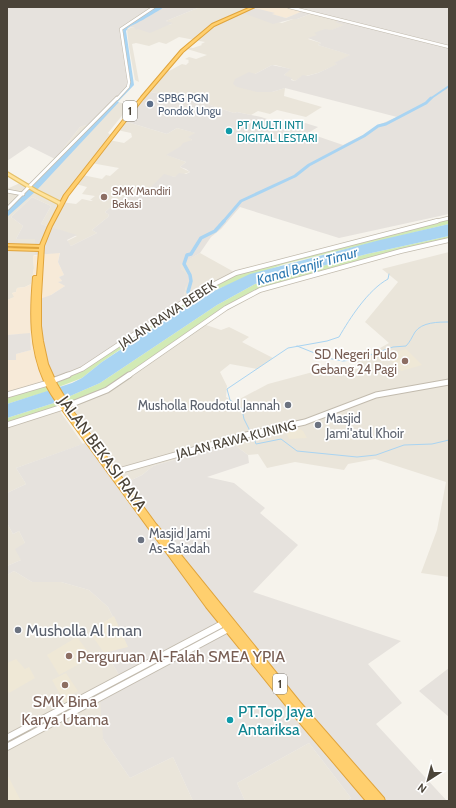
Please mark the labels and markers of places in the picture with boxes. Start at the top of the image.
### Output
place label: SPBG PGN Pondok Ungu [158,91,221,118]
marker: SPBG PGN Pondok Ungu [145,99,155,109]
place label: PT MULTI INTI DIGITAL LESTARI [237,118,318,145]
marker: PT MULTI INTI DIGITAL LESTARI [224,126,234,136]
place label: SMK Mandiri Bekasi [112,184,171,211]
marker: SMK Mandiri Bekasi [99,192,109,202]
place label: SD Negeri Pulo Gebang 24 Pagi [311,346,397,377]
marker: SD Negeri Pulo Gebang 24 Pagi [400,356,410,366]
place label: Musholla Roudotul Jannah [138,397,280,413]
marker: Musholla Roudotul Jannah [283,400,293,410]
place label: Masjid Jami'atul Khoir [325,410,405,441]
marker: Masjid Jami'atul Khoir [313,420,323,430]
place label: Masjid Jami As-Sa'adah [149,525,210,556]
marker: Masjid Jami As-Sa'adah [136,535,146,545]
place label: Musholla Al Iman [26,621,142,640]
marker: Musholla Al Iman [13,625,23,635]
place label: Perguruan Al-Falah SMEA YPIA [77,647,285,666]
marker: Perguruan Al-Falah SMEA YPIA [64,651,74,661]
marker: SMK Bina Karya Utama [60,680,70,690]
place label: SMK Bina Karya Utama [21,692,109,729]
place label: PT.Top Jaya Antariksa [238,702,314,739]
marker: PT.Top Jaya Antariksa [225,715,235,725]

